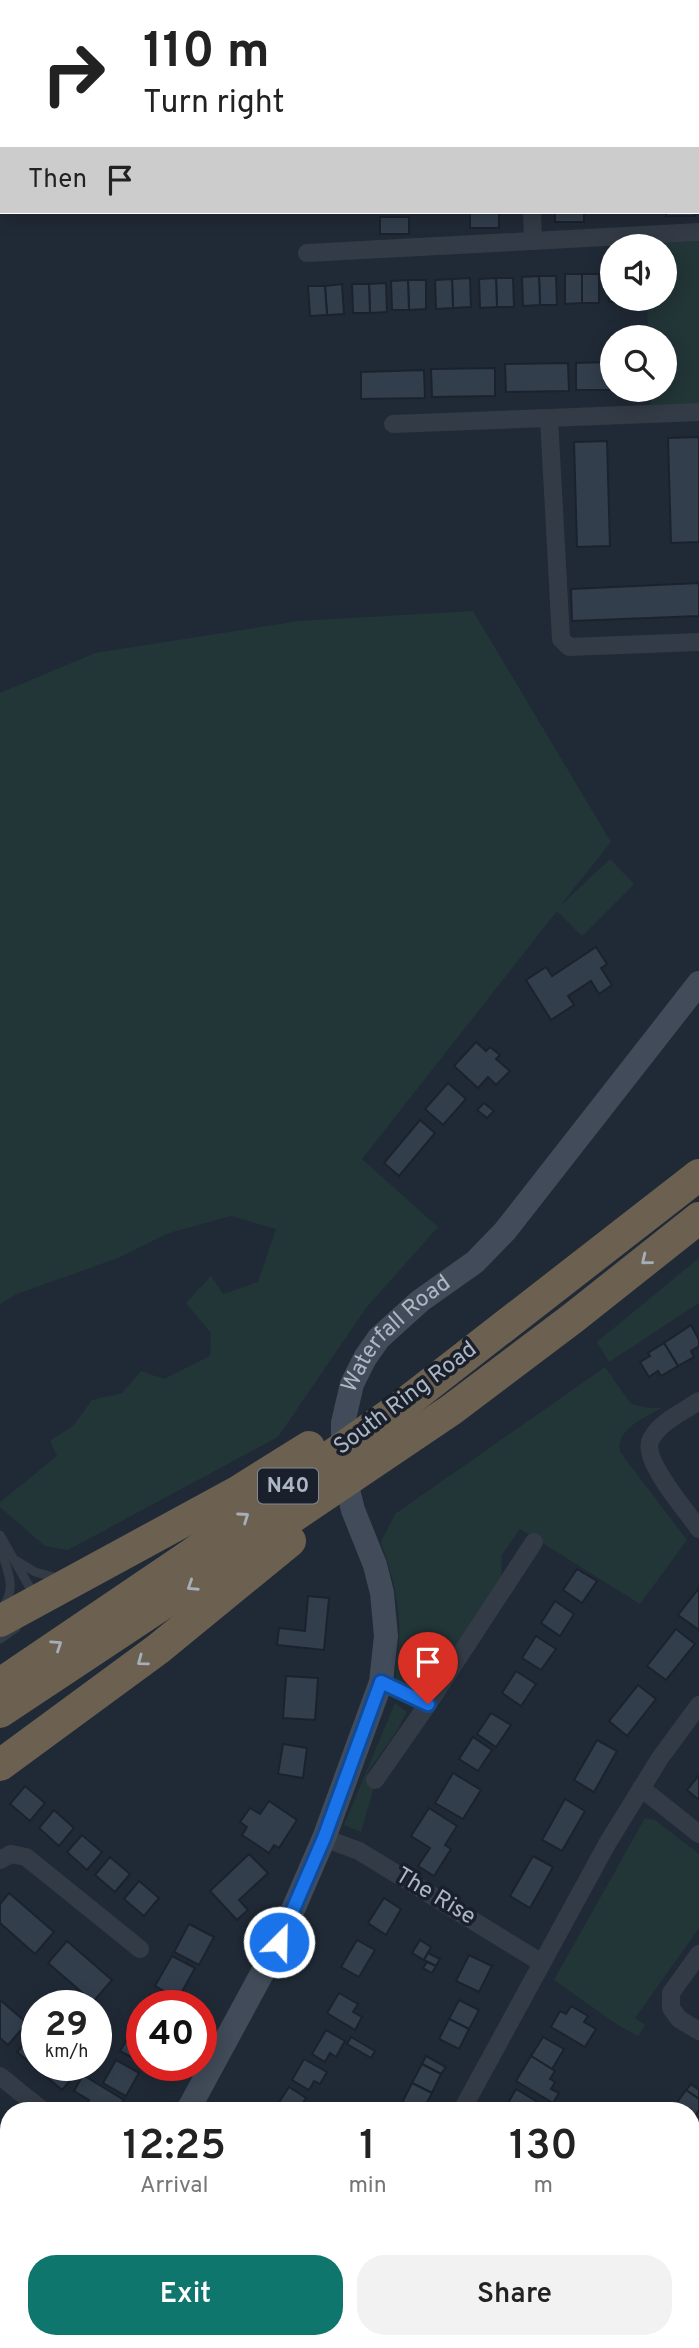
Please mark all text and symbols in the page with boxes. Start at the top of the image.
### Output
text: 110 m [143,23,270,85]
icon: right [28,28,119,119]
text: Turn right [143,84,285,124]
icon: arrive [101,161,139,199]
text: Then [28,164,87,197]
map controls [600,234,677,402]
button: sound [600,234,677,311]
button: search [600,325,677,402]
one-way arrow [641,1252,654,1264]
street label: Waterfall Road [336,1269,457,1398]
street label: South Ring Road [329,1336,483,1462]
road number: N40 [258,1468,318,1504]
one-way arrow [236,1513,249,1525]
one-way arrow [186,1577,199,1590]
pin [398,1632,458,1704]
one-way arrow [49,1641,62,1654]
icon: arrive [409,1643,447,1681]
one-way arrow [138,1652,150,1665]
street label: The Rise [390,1862,480,1932]
position arrow [242,1905,316,1979]
speed limit sign: 40 [126,1990,217,2081]
text: 29 [45,2004,88,2048]
text: km/h [45,2041,88,2064]
text: 12:25 [122,2121,226,2174]
text: 1 [359,2121,376,2174]
text: 130 [509,2121,578,2174]
text: Arrival [140,2172,208,2201]
text: min [348,2172,387,2201]
text: m [534,2172,553,2201]
button: Exit [28,2255,343,2335]
button: Share [357,2255,672,2335]

